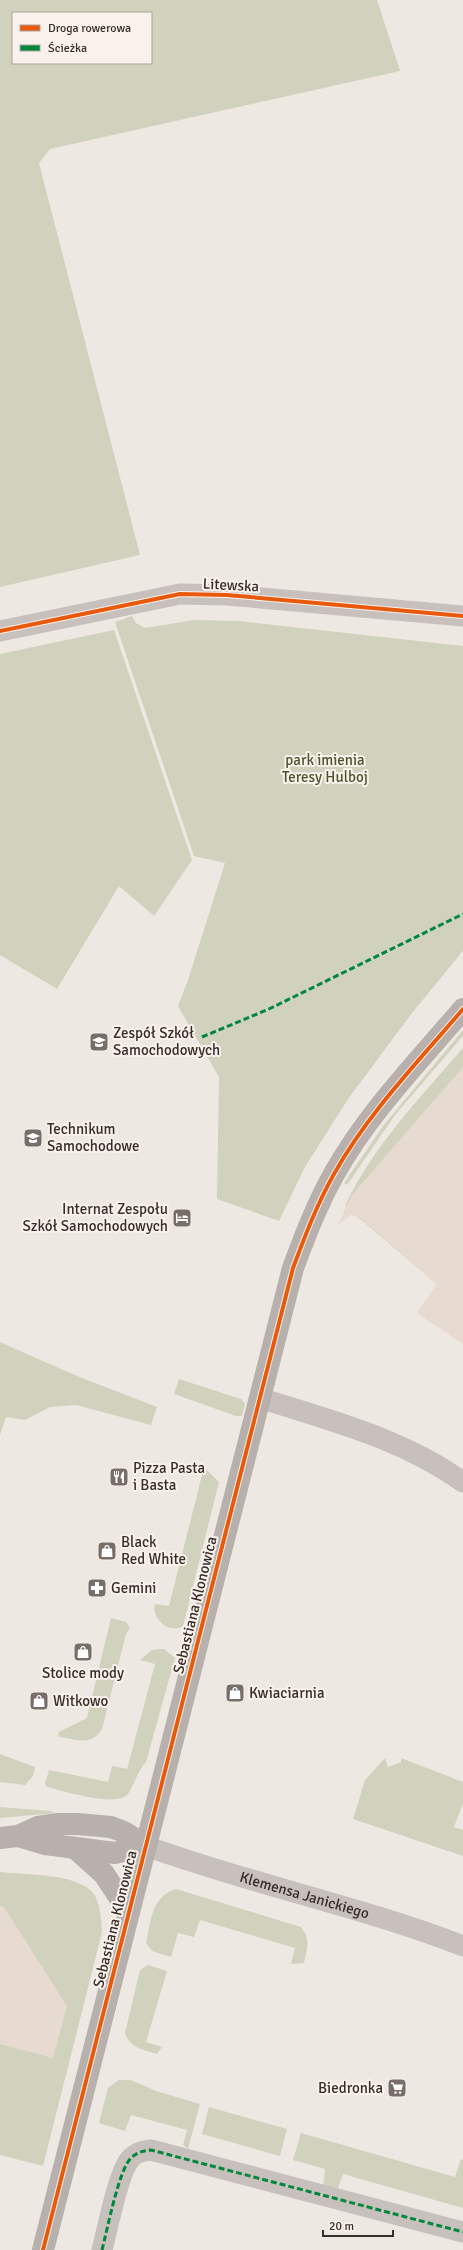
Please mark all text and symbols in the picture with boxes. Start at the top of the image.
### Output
legend [12,12,152,64]
text: Droga rowerowa [48,21,131,36]
text: Ścieżka [48,41,87,56]
street label: Litewska [202,575,260,595]
park label: park imienia Teresy Hulboj [282,751,368,786]
place label: Zespół Szkół Samochodowych [113,1024,220,1059]
school or university icon: Zespół Szkół Samochodowych [88,1031,110,1053]
place label: Technikum Samochodowe [47,1120,139,1155]
school or university icon: Technikum Samochodowe [22,1127,44,1149]
place label: Internat Zespołu Szkół Samochodowych [22,1200,168,1235]
hotel icon: Internat Zespołu Szkół Samochodowych [171,1207,193,1229]
place label: Pizza Pasta i Basta [133,1459,205,1494]
restaurant icon: Pizza Pasta i Basta [108,1466,130,1488]
place label: Black Red White [121,1533,186,1568]
street label: Sebastiana Klonowica [169,1535,221,1675]
shop icon: Black Red White [96,1540,118,1562]
pharmacy icon: Gemini [86,1577,108,1599]
place label: Gemini [111,1579,156,1597]
shop icon: Stolice mody [72,1641,94,1663]
place label: Stolice mody [42,1664,124,1682]
shop icon: Kwiaciarnia [224,1682,246,1704]
place label: Kwiaciarnia [249,1684,325,1702]
shop icon: Witkowo [28,1690,50,1712]
place label: Witkowo [53,1692,109,1710]
street label: Sebastiana Klonowica [89,1849,141,1989]
street label: Klemensa Janickiego [238,1868,372,1923]
supermarket icon: Biedronka [386,2077,408,2099]
place label: Biedronka [318,2079,383,2097]
scale bar [323,2212,393,2238]
text: 20 m [329,2219,354,2234]

